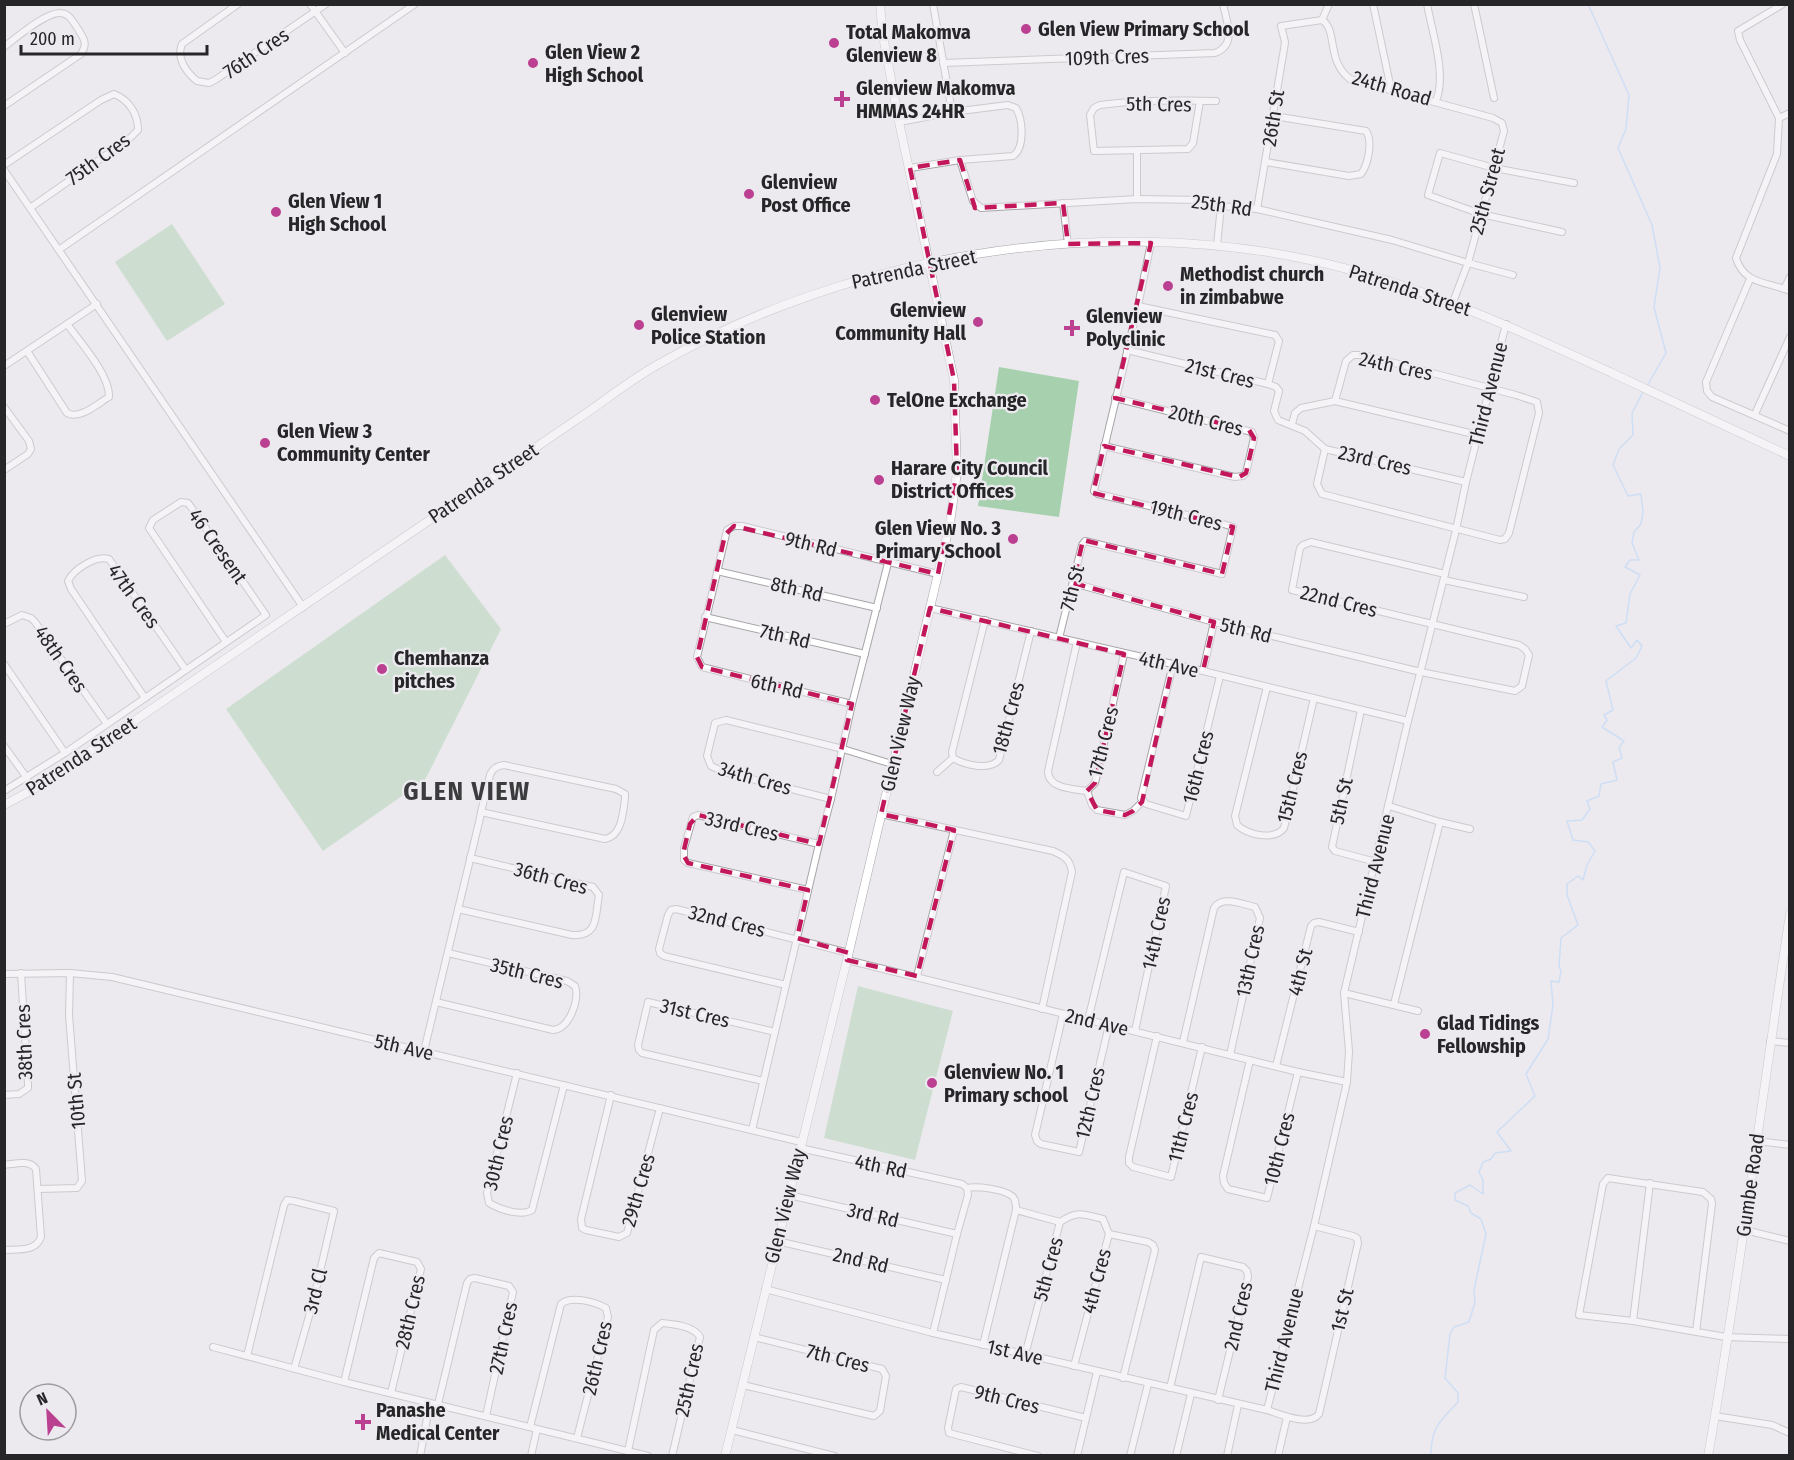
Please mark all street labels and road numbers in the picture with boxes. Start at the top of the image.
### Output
street label: 76th Cres [219,22,293,84]
street label: 109th Cres [1064,44,1150,70]
street label: 24th Road [1350,65,1434,111]
street label: 26th St [1257,88,1289,148]
street label: 5th Cres [1126,91,1192,117]
street label: 75th Cres [61,128,135,190]
street label: 25th Street [1464,145,1510,237]
street label: 25th Rd [1190,189,1254,221]
street label: Patrenda Street [849,244,979,294]
street label: Patrenda Street [1346,259,1475,321]
street label: Third Avenue [1463,339,1513,449]
street label: 24th Cres [1357,347,1435,385]
street label: 21st Cres [1183,353,1257,393]
street label: 20th Cres [1166,399,1246,441]
street label: Patrenda Street [424,437,543,528]
street label: 23rd Cres [1336,440,1414,480]
street label: 19th Cres [1147,494,1225,536]
street label: 46 Cresent [184,504,253,588]
street label: 9th Rd [782,526,840,562]
street label: 47th Cres [103,559,165,633]
street label: 7th St [1055,562,1089,613]
street label: 8th Rd [768,571,826,607]
street label: 22nd Cres [1298,580,1380,622]
street label: 5th Rd [1218,612,1274,648]
street label: 7th Rd [757,619,813,653]
street label: 48th Cres [29,621,93,697]
street label: 4th Ave [1137,645,1201,683]
street label: 6th Rd [748,668,806,704]
street label: Glen View Way [875,674,925,794]
street label: 18th Cres [987,679,1029,757]
street label: 17th Cres [1083,704,1123,780]
street label: Patrenda Street [21,711,141,801]
street label: 16th Cres [1177,728,1219,806]
street label: 15th Cres [1271,749,1313,825]
street label: 34th Cres [716,756,794,800]
street label: 5th St [1324,775,1358,827]
street label: 33rd Cres [703,806,781,846]
street label: Third Avenue [1350,811,1400,921]
street label: 36th Cres [511,857,591,899]
street label: 14th Cres [1137,894,1175,972]
street label: 32nd Cres [686,900,768,942]
street label: 13th Cres [1231,923,1269,999]
street label: 4th St [1283,945,1318,998]
street label: 35th Cres [488,952,566,994]
street label: 31st Cres [658,993,732,1033]
street label: 2nd Ave [1063,1003,1131,1041]
street label: 38th Cres [11,1004,37,1080]
street label: 5th Ave [372,1029,436,1065]
street label: 12th Cres [1070,1065,1110,1141]
street label: 10th St [62,1071,90,1130]
street label: 11th Cres [1163,1089,1203,1165]
street label: 10th Cres [1258,1110,1300,1188]
street label: 30th Cres [478,1113,518,1193]
street label: Gumbe Road [1731,1132,1769,1238]
street label: Glen View Way [759,1146,811,1266]
street label: 4th Rd [853,1149,909,1183]
street label: 29th Cres [616,1151,660,1229]
street label: 3rd Rd [845,1197,901,1233]
street label: 5th Cres [1028,1234,1068,1304]
street label: 2nd Rd [831,1242,891,1278]
street label: 4th Cres [1076,1246,1116,1316]
street label: 3rd Cl [298,1266,332,1316]
street label: 28th Cres [390,1273,430,1351]
street label: 2nd Cres [1218,1279,1258,1353]
street label: Third Avenue [1259,1285,1309,1395]
street label: 1st St [1325,1285,1359,1334]
street label: 27th Cres [484,1300,522,1376]
street label: 26th Cres [577,1319,617,1397]
street label: 1st Ave [985,1334,1045,1370]
street label: 7th Cres [804,1339,872,1377]
street label: 25th Cres [670,1341,708,1419]
street label: 9th Cres [972,1379,1042,1419]

